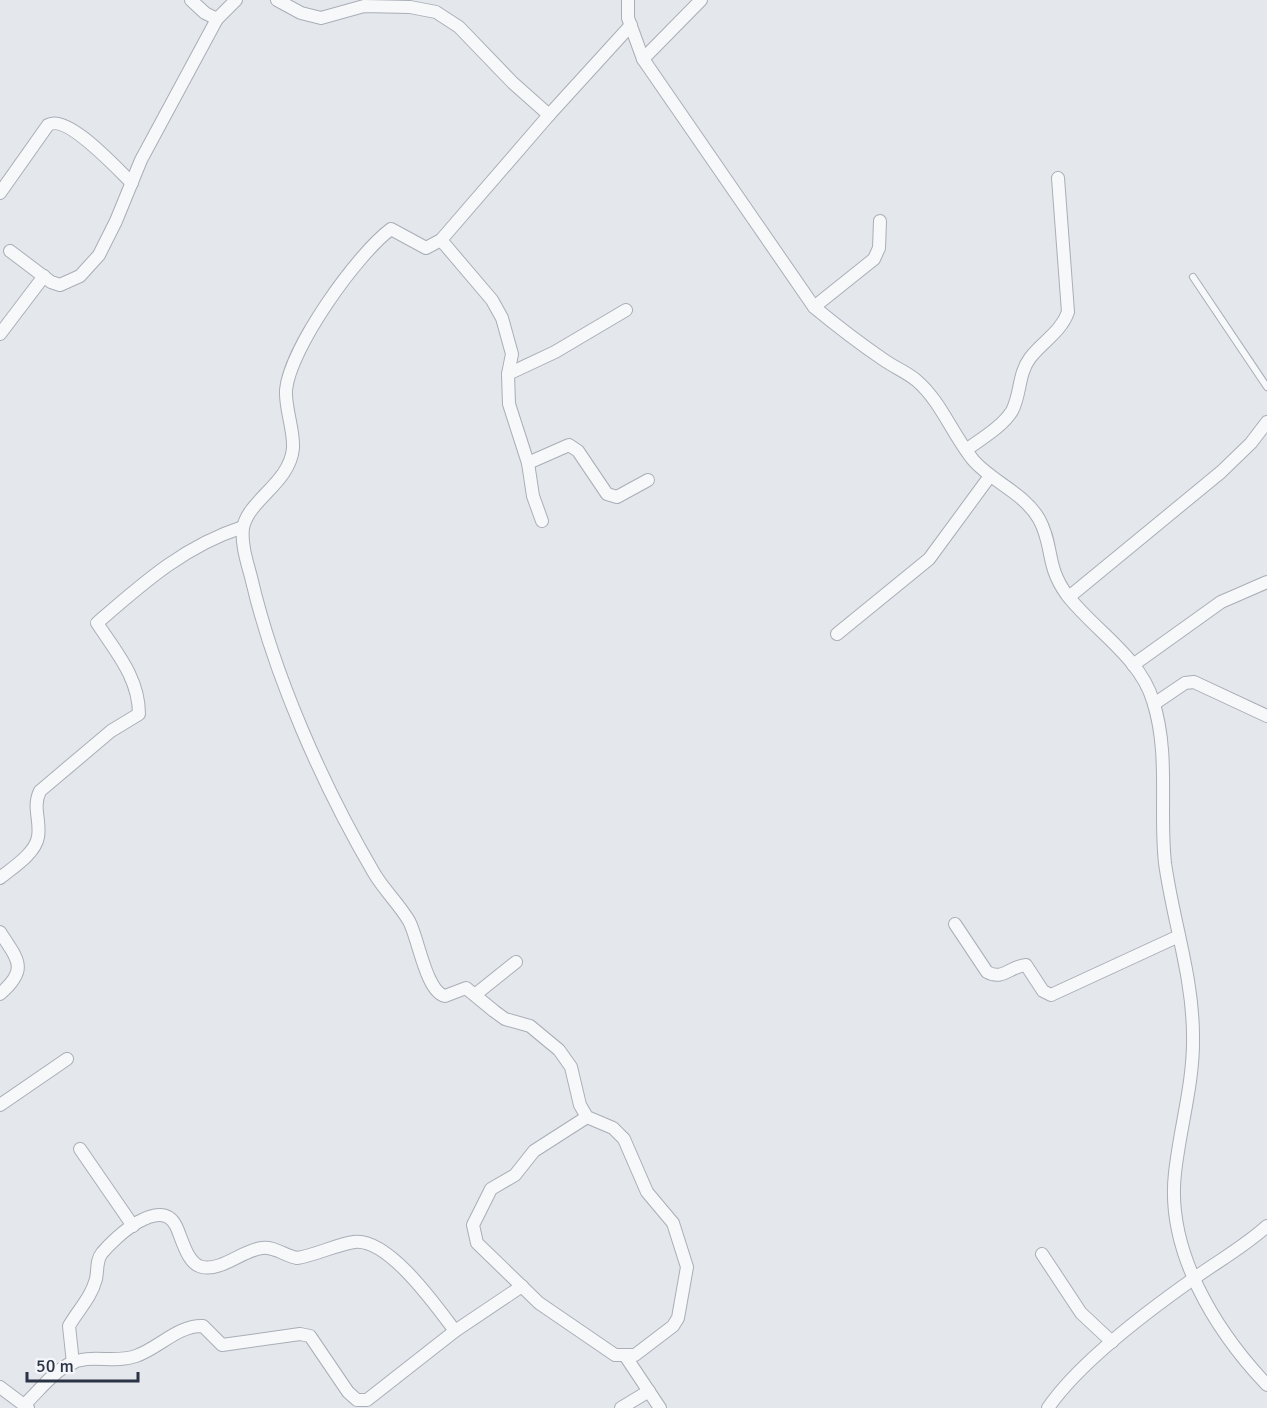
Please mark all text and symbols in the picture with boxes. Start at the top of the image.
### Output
scale bar [27,1345,138,1383]
text: 50 m [36,1355,74,1377]

